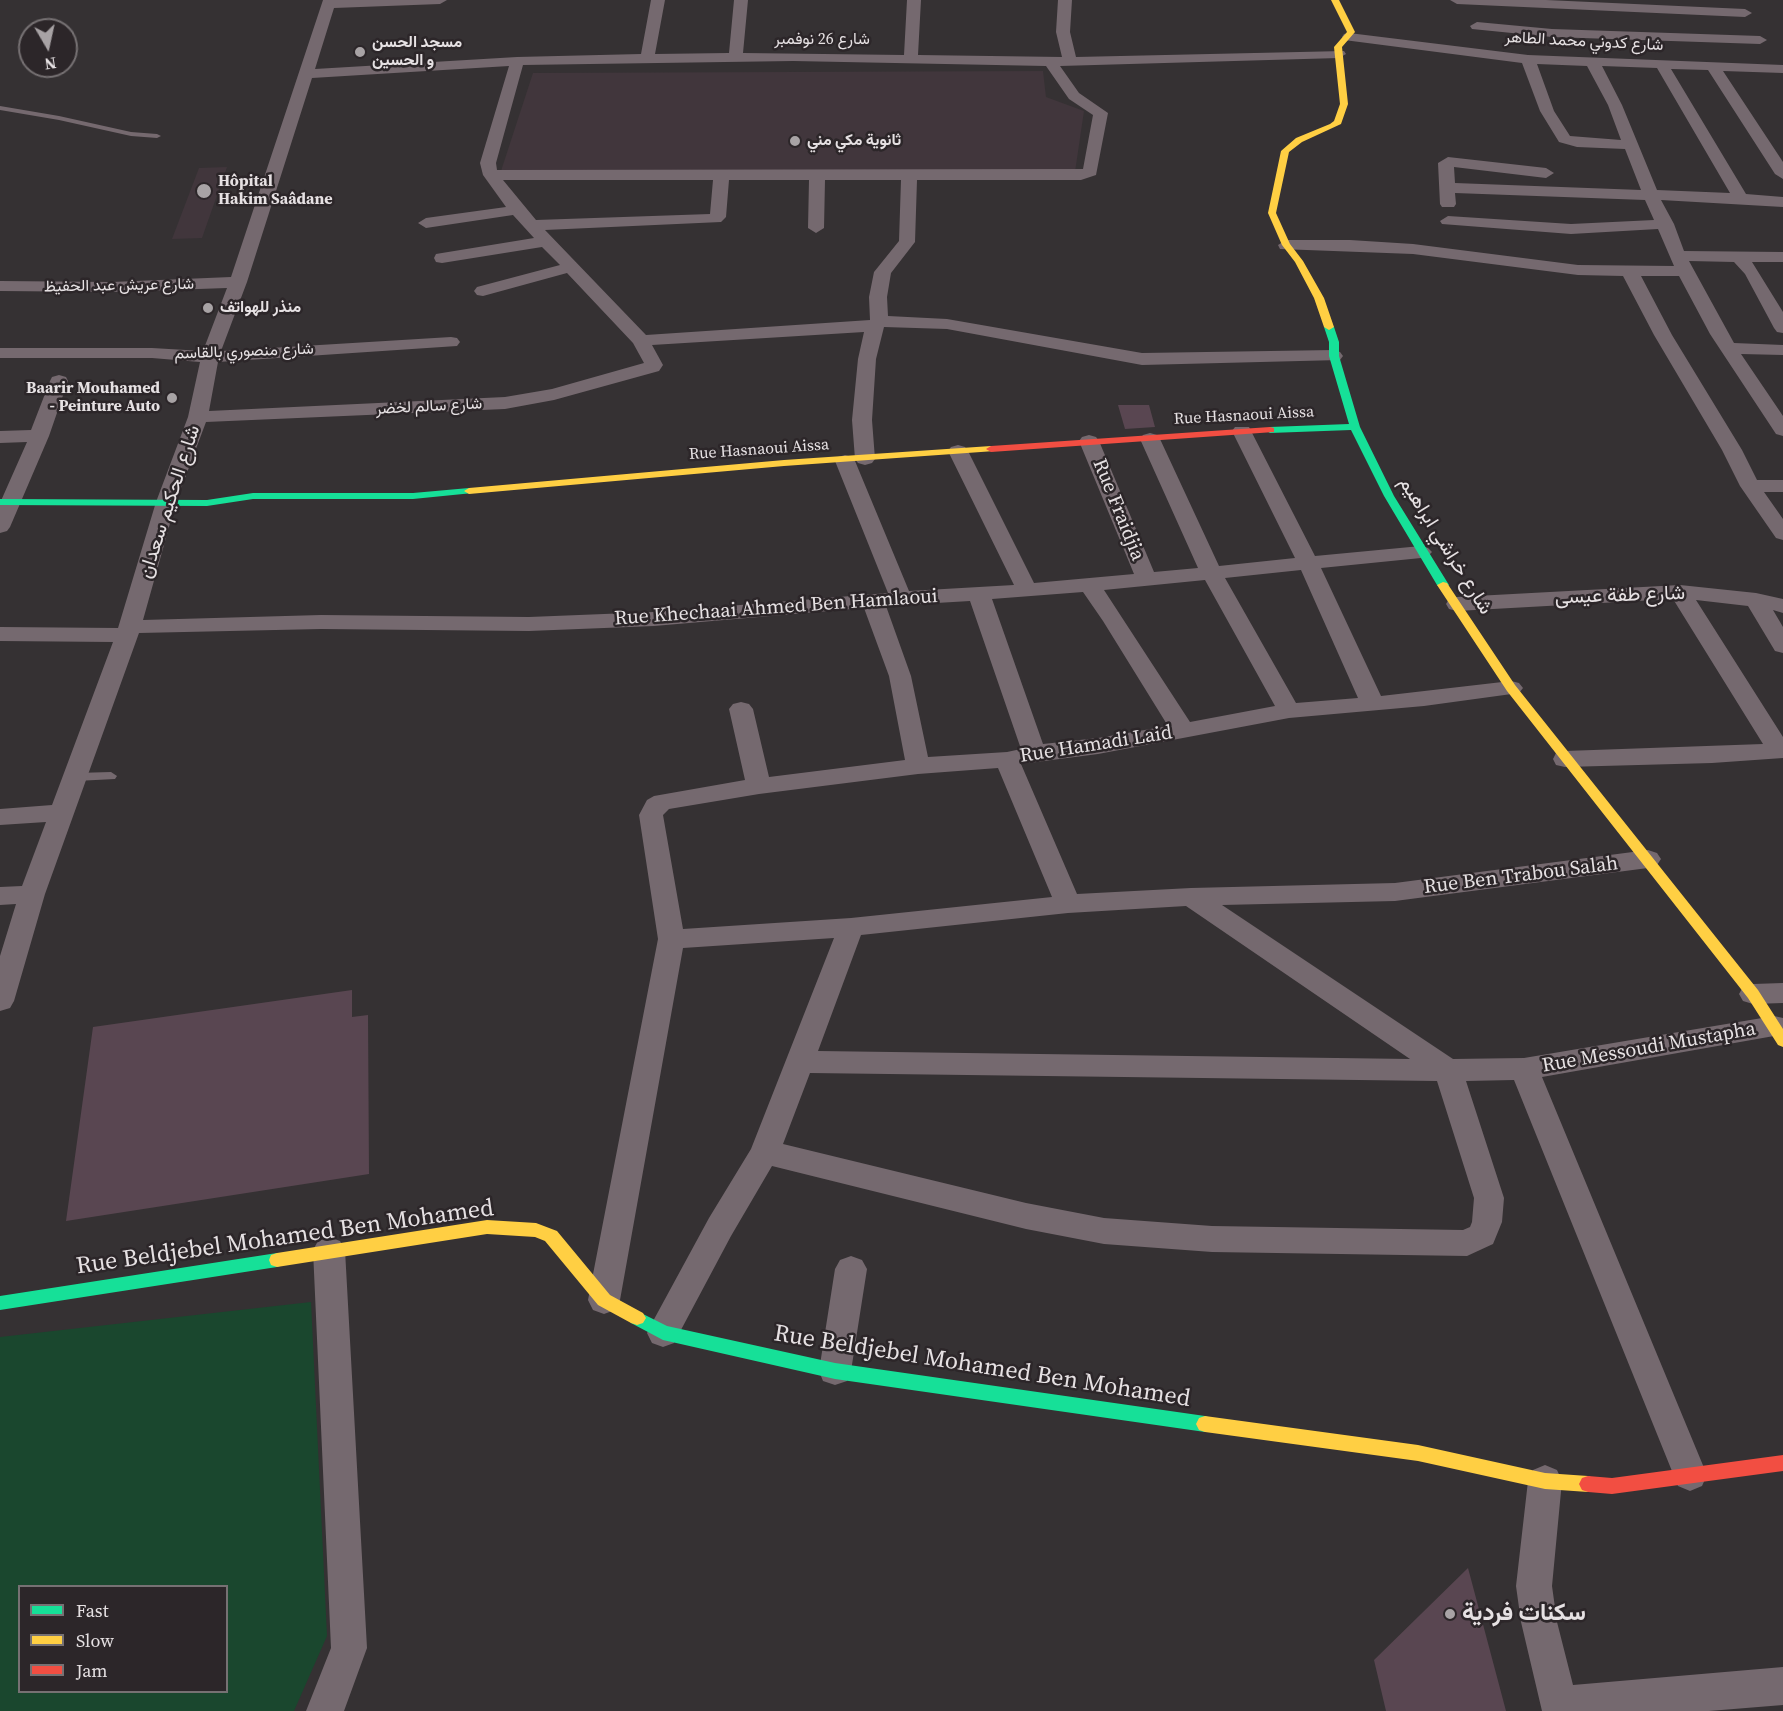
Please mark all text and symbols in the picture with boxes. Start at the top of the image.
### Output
north arrow [18,18,78,78]
street label: شارع كدوني محمد الطاهر [1504,28,1664,56]
street label: شارع 26 نوفمبر [774,30,870,50]
place label: مسجد الحسن و الحسين [372,33,462,71]
marker: مسجد الحسن و الحسين [353,45,367,59]
text: N [43,52,58,76]
place label: ثانوية مكي مني [807,131,901,151]
marker: ثانوية مكي مني [788,134,802,148]
place label: Hôpital Hakim Saâdane [218,172,333,210]
marker: Hôpital Hakim Saâdane [195,182,213,200]
street label: شارع عريش عبد الحفيظ [44,275,194,297]
place label: منذر للهواتف [220,298,301,318]
marker: منذر للهواتف [201,301,215,315]
street label: شارع منصوري بالقاسم [174,340,314,364]
place label: Baarir Mouhamed - Peinture Auto [26,379,160,417]
marker: Baarir Mouhamed - Peinture Auto [165,391,179,405]
street label: شارع سالم لخضر [375,395,483,419]
street label: Rue Hasnaoui Aissa [1173,403,1315,429]
street label: شارع الحكيم سعدان [134,422,206,582]
street label: Rue Hasnaoui Aissa [688,436,830,464]
street label: Rue Fraidjia [1087,456,1149,564]
street label: شارع خراشي ابراهيم [1393,473,1497,619]
street label: شارع طفة عيسى [1554,582,1686,610]
street label: Rue Khechaai Ahmed Ben Hamlaoui [614,585,938,631]
street label: Rue Hamadi Laid [1018,721,1174,769]
street label: Rue Ben Trabou Salah [1422,852,1620,900]
street label: Rue Messoudi Mustapha [1540,1017,1758,1079]
street label: Rue Beldjebel Mohamed Ben Mohamed [74,1194,496,1282]
street label: Rue Beldjebel Mohamed Ben Mohamed [772,1320,1192,1414]
legend [18,1585,228,1693]
text: Fast [76,1598,109,1623]
place label: سكنات فردية [1462,1600,1586,1628]
marker: سكنات فردية [1443,1607,1457,1621]
text: Slow [76,1628,114,1653]
text: Jam [76,1658,108,1683]

